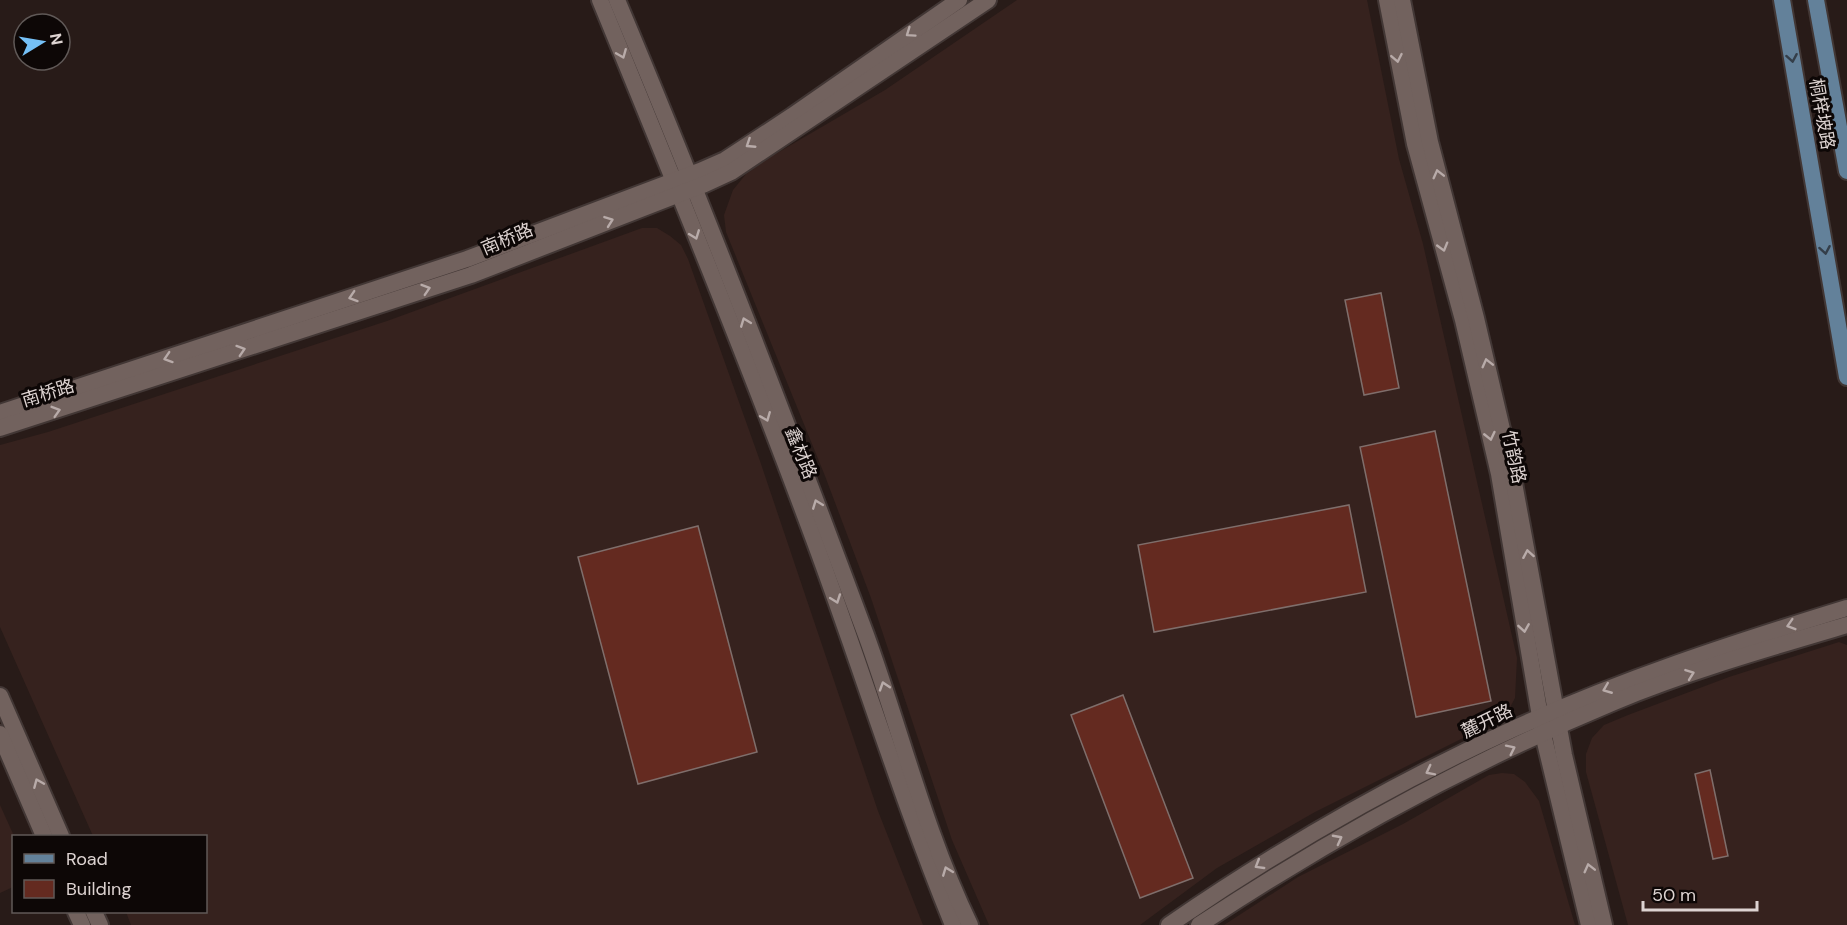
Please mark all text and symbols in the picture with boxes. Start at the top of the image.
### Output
north arrow [12,12,72,72]
one-way arrow [906,26,917,37]
text: N [45,32,68,47]
one-way arrow [615,48,627,59]
one-way arrow [1390,52,1403,62]
one-way arrow [1786,53,1798,62]
street label: 桐梓坡路 [1804,76,1840,152]
one-way arrow [746,136,756,148]
one-way arrow [1433,169,1446,179]
one-way arrow [603,216,614,228]
street label: 南桥路 [477,217,537,261]
one-way arrow [688,229,700,240]
one-way arrow [1436,241,1448,252]
one-way arrow [1818,245,1831,255]
one-way arrow [420,284,431,296]
one-way arrow [348,289,359,302]
one-way arrow [740,317,752,328]
one-way arrow [235,345,246,358]
one-way arrow [163,351,174,363]
one-way arrow [1482,358,1495,368]
street label: 南桥路 [19,374,77,412]
one-way arrow [50,406,61,418]
one-way arrow [759,410,771,421]
street label: 鑫材路 [780,423,822,483]
street label: 竹韵路 [1497,428,1531,486]
one-way arrow [1483,431,1496,441]
one-way arrow [812,499,824,510]
one-way arrow [1522,549,1534,558]
one-way arrow [829,593,841,604]
one-way arrow [1786,618,1797,630]
one-way arrow [1518,623,1530,633]
one-way arrow [1685,669,1695,682]
one-way arrow [879,681,892,692]
one-way arrow [1602,682,1613,695]
street label: 麓开路 [1457,698,1517,744]
one-way arrow [1504,745,1515,756]
one-way arrow [1426,764,1436,775]
one-way arrow [33,778,45,789]
legend [12,835,207,913]
one-way arrow [1332,835,1342,846]
text: Road [66,847,108,871]
one-way arrow [1255,858,1265,869]
one-way arrow [1584,864,1597,874]
one-way arrow [942,866,955,877]
scale bar [1643,874,1757,912]
text: Building [66,877,131,901]
text: 50 m [1652,883,1696,907]

